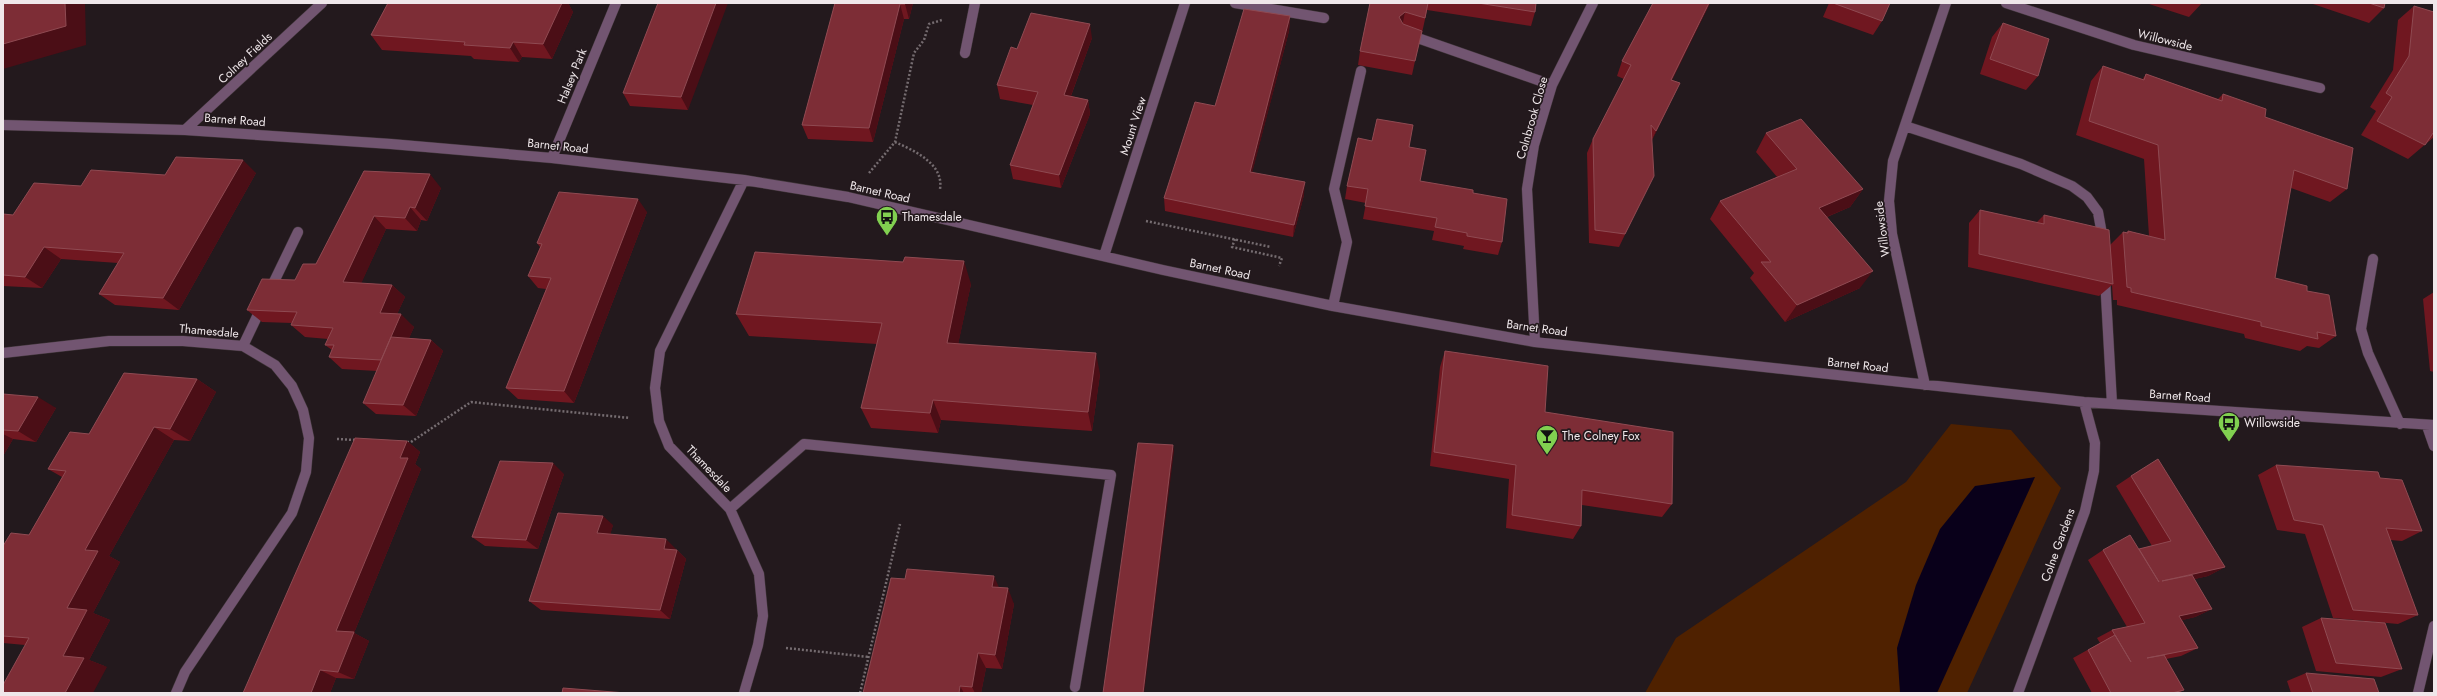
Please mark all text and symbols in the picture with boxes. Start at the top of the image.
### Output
street label: Willowside [2136,24,2194,56]
street label: Colney Fields [214,28,276,88]
street label: Halsey Park [553,45,592,106]
street label: Colnbrook Close [1512,75,1552,161]
street label: Mount View [1115,94,1151,158]
street label: Barnet Road [204,109,266,131]
street label: Barnet Road [527,134,589,158]
street label: Barnet Road [848,176,912,208]
street label: Willowside [1870,200,1894,258]
bus stop icon: Thamesdale [874,204,900,237]
place label: Thamesdale [902,208,962,226]
street label: Barnet Road [1188,254,1252,284]
street label: Barnet Road [1505,315,1569,341]
street label: Thamesdale [179,319,239,343]
street label: Barnet Road [1827,353,1889,377]
street label: Barnet Road [2149,385,2211,407]
bus stop icon: Willowside [2216,410,2242,443]
place label: Willowside [2244,414,2300,432]
bar icon: The Colney Fox [1534,423,1560,456]
place label: The Colney Fox [1562,427,1640,445]
street label: Thamesdale [682,441,736,497]
street label: Colne Gardens [2036,506,2080,584]

